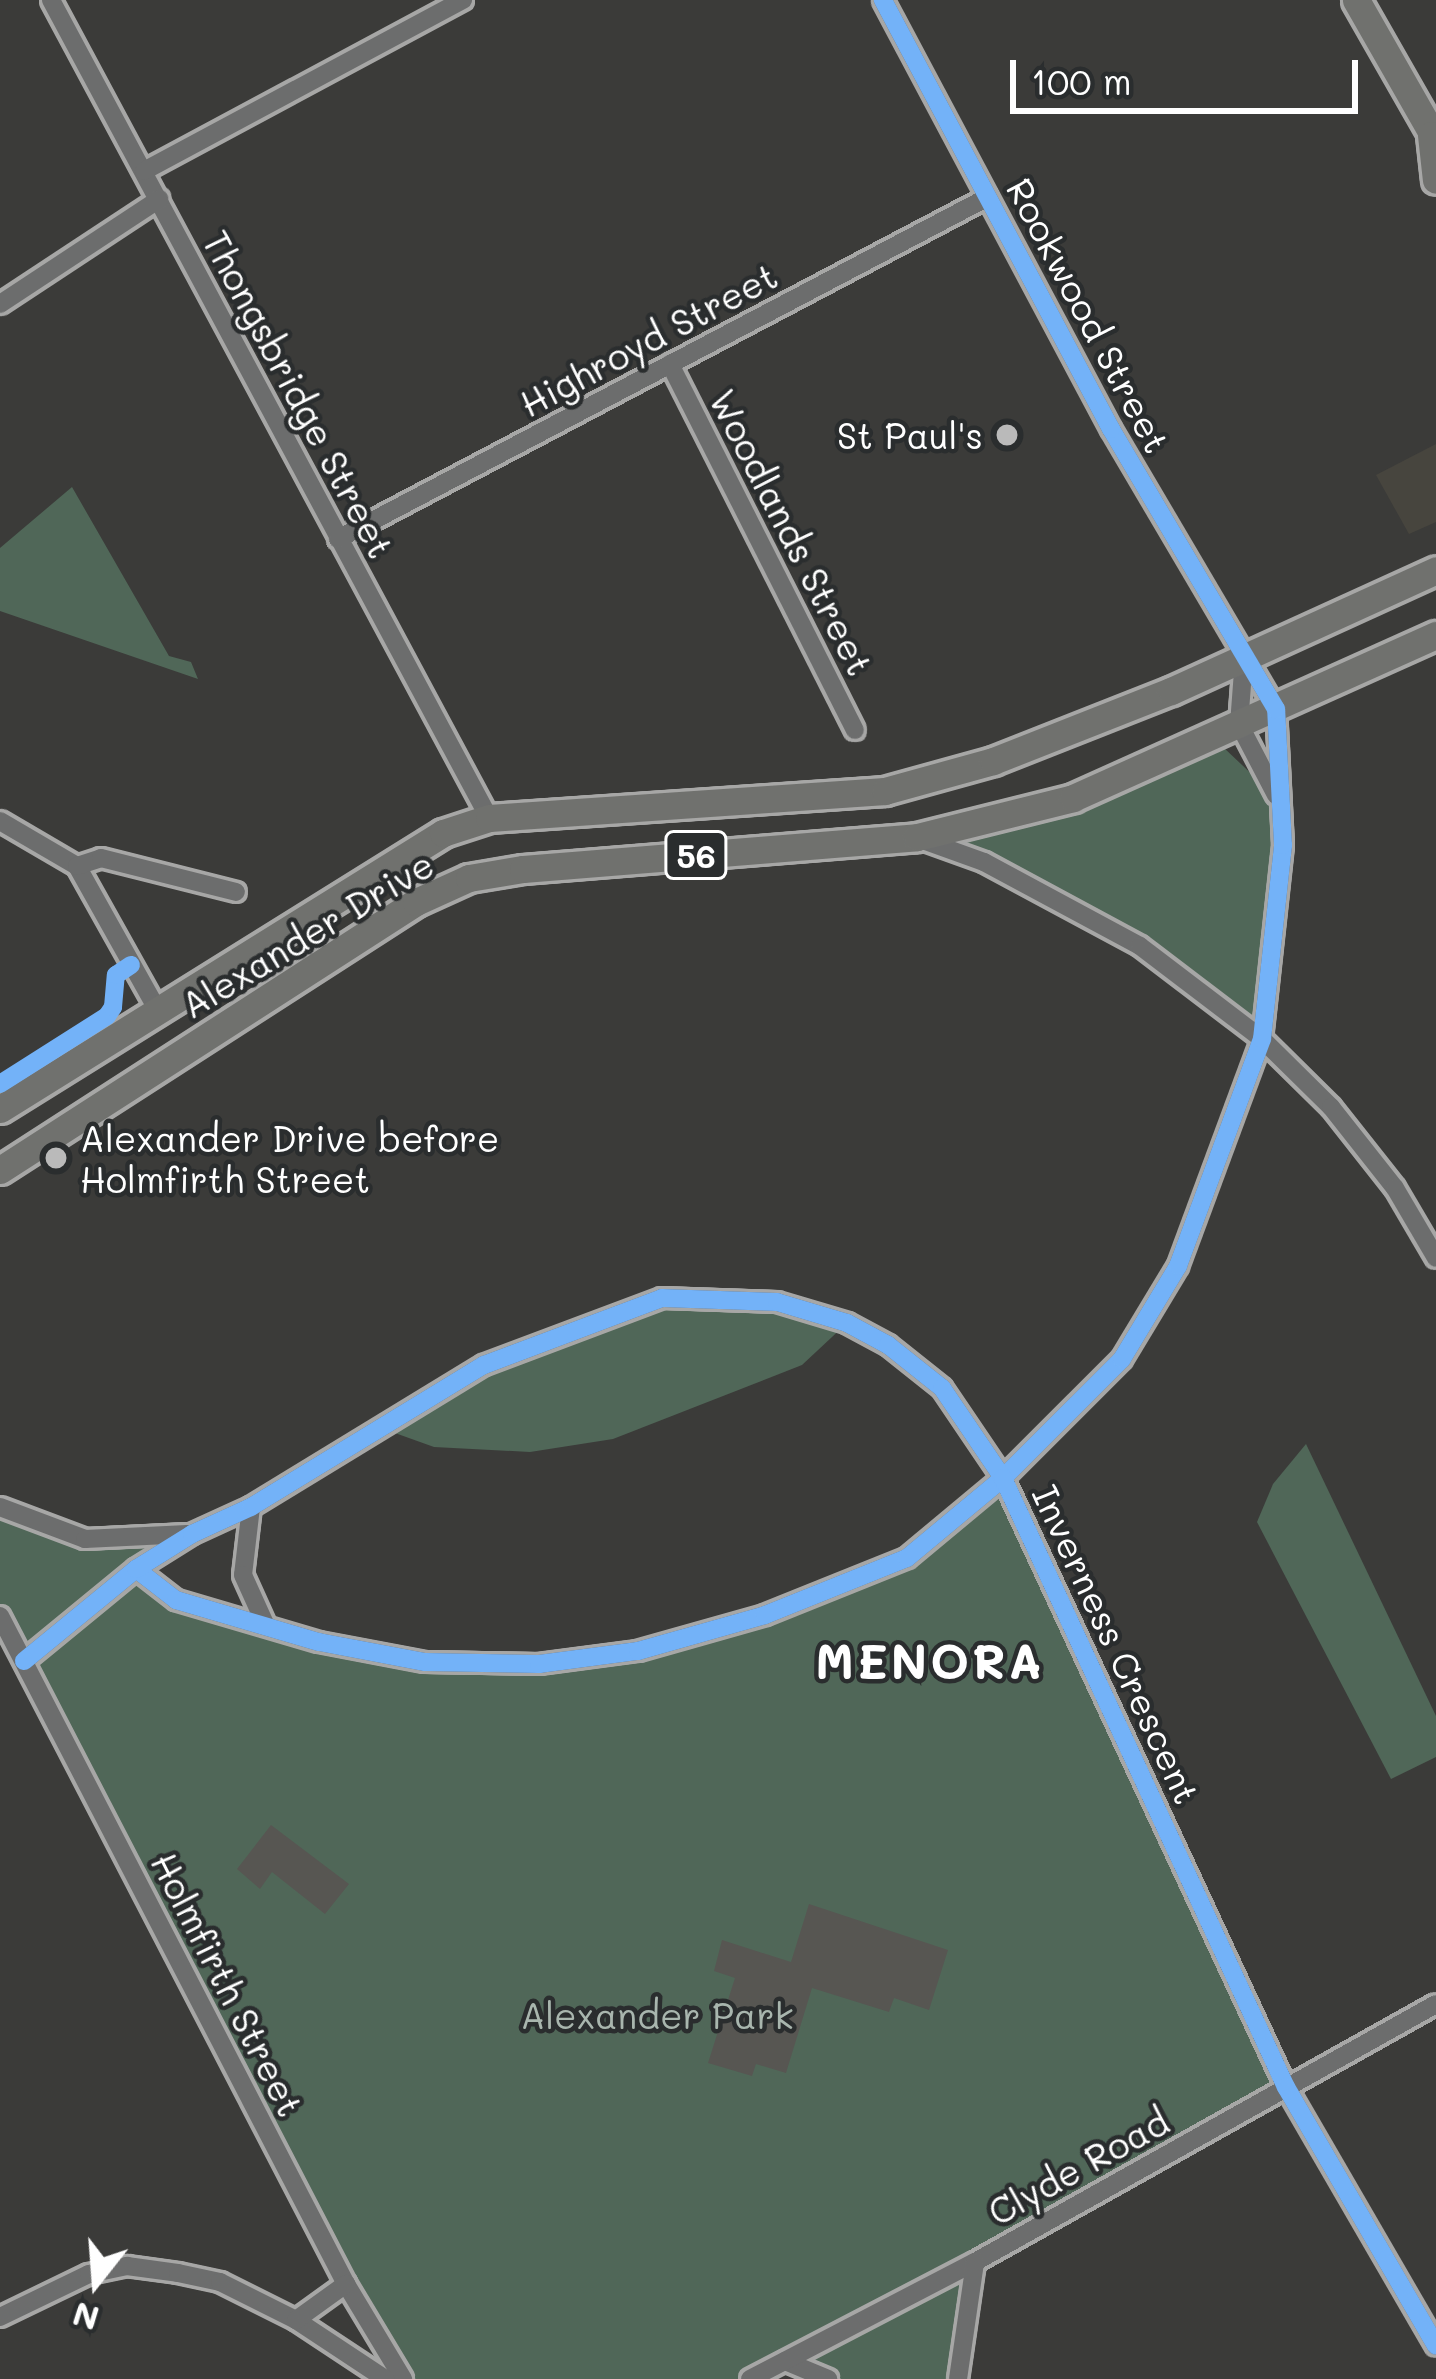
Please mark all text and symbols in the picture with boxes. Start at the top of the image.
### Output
scale bar [1016,36,1364,110]
text: 100 m [1031,57,1132,104]
street label: Rookwood Street [998,170,1180,460]
street label: Thongsbridge Street [194,223,404,565]
street label: Highroyd Street [512,253,784,425]
street label: Woodlands Street [701,382,883,682]
place label: St Paul's [837,413,983,457]
marker: St Paul's [994,422,1020,448]
road number: 56 [663,828,729,882]
street label: Alexander Drive [173,842,441,1026]
place label: Alexander Drive before Holmfirth Street [80,1115,499,1200]
marker: Alexander Drive before Holmfirth Street [43,1145,69,1171]
street label: Inverness Crescent [1024,1478,1210,1810]
district label: MENORA [815,1632,1045,1690]
street label: Holmfirth Street [143,1845,313,2123]
park label: Alexander Park [520,1993,794,2037]
street label: Clyde Road [980,2099,1176,2233]
north arrow [36,2223,156,2343]
text: N [67,2294,104,2342]

